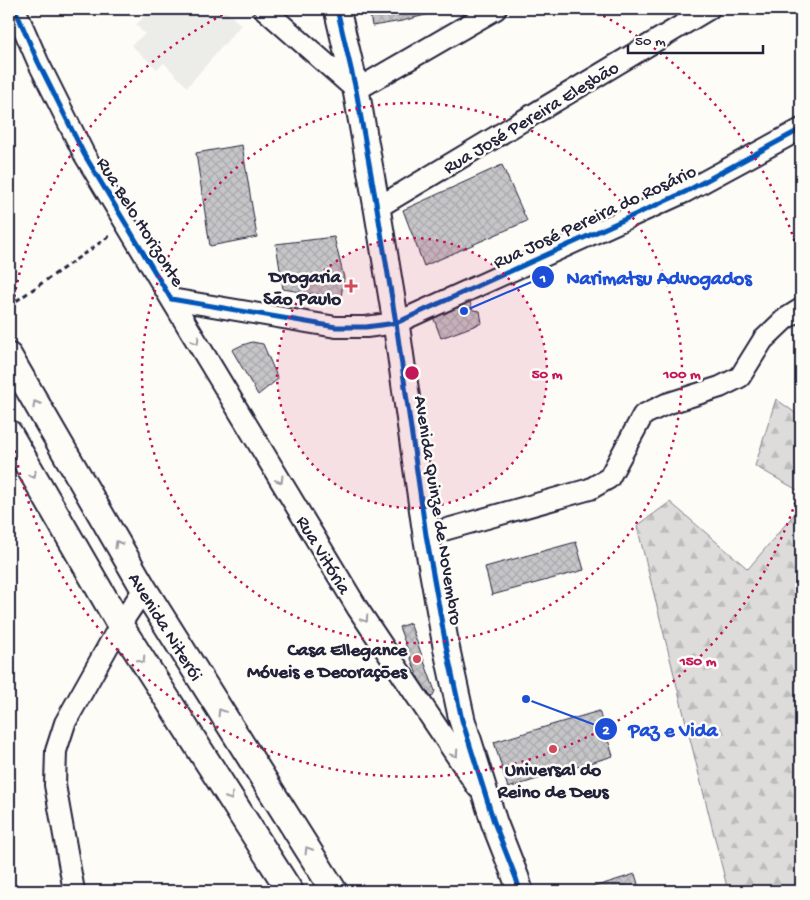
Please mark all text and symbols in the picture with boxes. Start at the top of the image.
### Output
scale bar [628,22,762,54]
text: 50 m [635,33,666,51]
street label: Rua José Pereira Elesbão [440,57,624,181]
street label: Rua Belo Horizonte [90,154,188,292]
street label: Rua José Pereira do Rosário [490,161,701,275]
callout: Narimatsu Advogados [531,260,761,295]
place label: Drogaria São Paulo [263,267,342,312]
text: Narimatsu Advogados [566,269,753,292]
text: 1 [539,270,546,288]
marker: Drogaria São Paulo [345,280,357,292]
one-way arrow [190,335,200,344]
centre of rings [403,364,421,382]
text: 50 m [532,366,563,384]
text: 100 m [662,366,701,384]
street label: Avenida Quinze de Novembro [407,394,466,627]
one-way arrow [33,400,43,409]
one-way arrow [27,470,37,479]
one-way arrow [274,475,284,484]
street label: Rua Vitória [290,512,355,601]
one-way arrow [114,541,124,550]
street label: Avenida Niterói [122,569,207,686]
one-way arrow [358,614,368,623]
place label: Casa Ellegance Móveis e Decorações [247,640,408,685]
marker: Casa Ellegance Móveis e Decorações [411,653,423,665]
text: 150 m [679,653,717,671]
one-way arrow [136,655,145,664]
one-way arrow [218,709,228,718]
callout: Paz e Vida [594,712,728,747]
text: Paz e Vida [627,721,718,744]
text: 2 [602,722,610,740]
marker: Universal do Reino de Deus [547,743,559,755]
one-way arrow [449,748,458,758]
place label: Universal do Reino de Deus [497,760,609,805]
one-way arrow [223,792,233,801]
one-way arrow [304,846,314,855]

